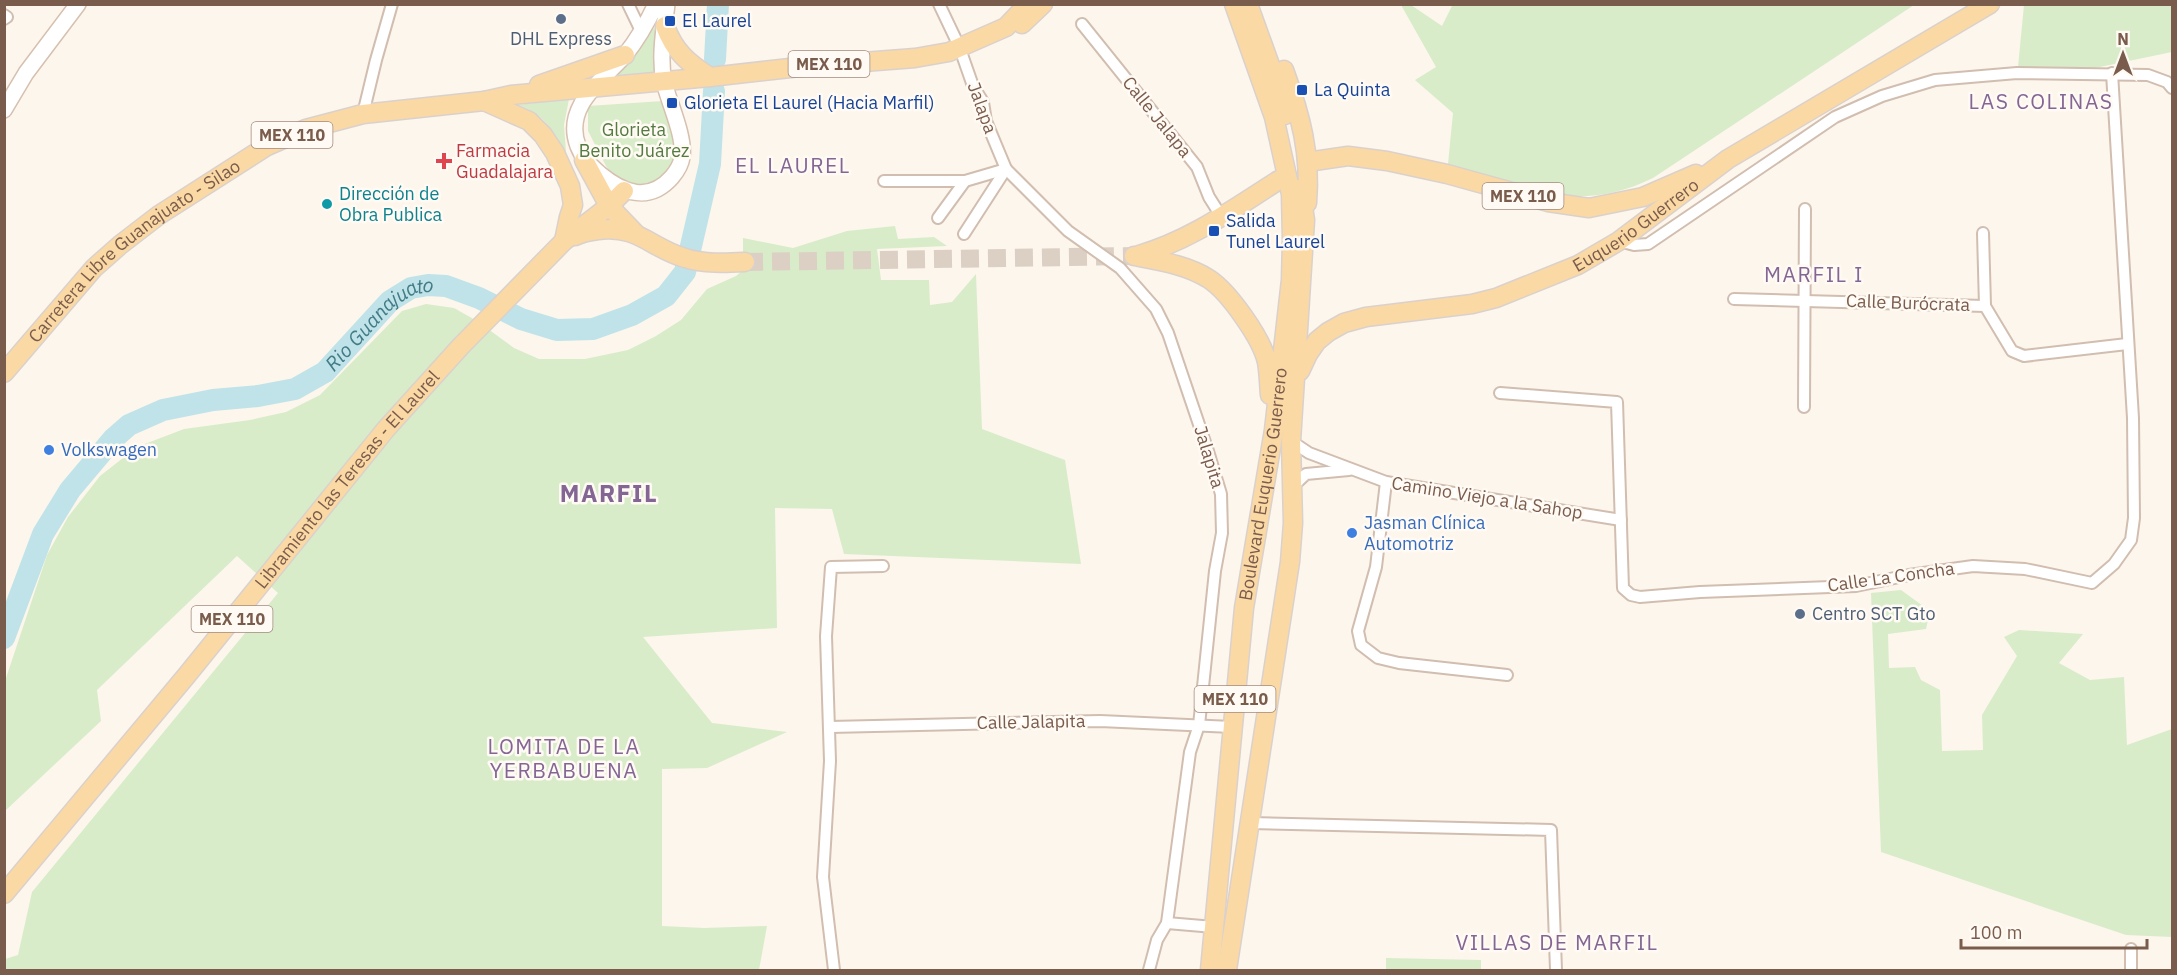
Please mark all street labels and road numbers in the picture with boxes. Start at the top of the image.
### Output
road number: MEX 110 [788,51,870,77]
street label: Calle Jalapa [1118,71,1197,162]
street label: Jalapa [963,79,1003,137]
road number: MEX 110 [252,122,332,148]
street label: Carretera Libre Guanajuato - Silao [23,154,244,347]
street label: Euquerio Guerrero [1568,173,1703,277]
road number: MEX 110 [1482,183,1564,209]
street label: Calle Burócrata [1845,289,1971,316]
street label: Libramiento las Teresas - El Laurel [249,366,444,593]
street label: Boulevard Euquerio Guerrero [1233,366,1292,602]
street label: Jalapita [1189,423,1230,491]
street label: Camino Viejo a la Sahop [1390,471,1584,524]
street label: Calle La Concha [1826,556,1956,597]
road number: MEX 110 [192,606,272,632]
road number: MEX 110 [1194,686,1276,712]
street label: Calle Jalapita [976,709,1086,734]

